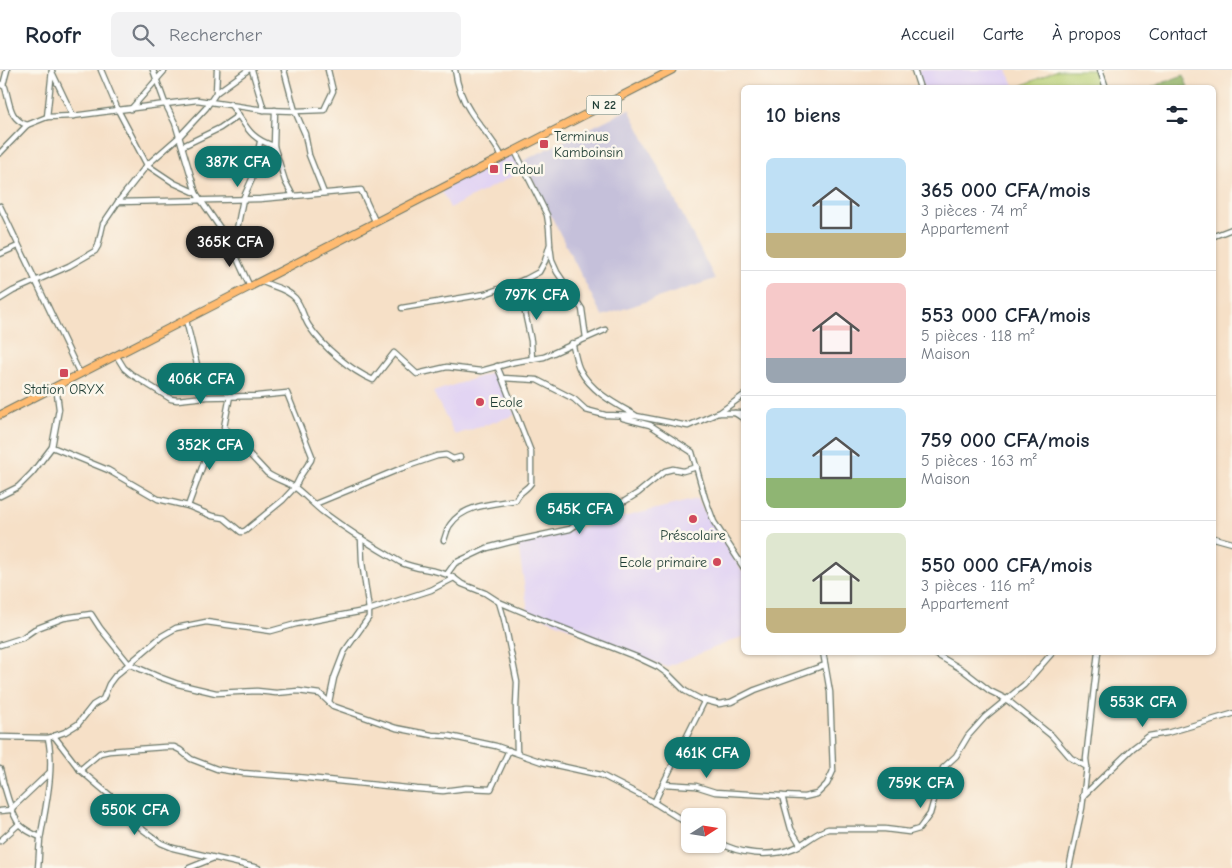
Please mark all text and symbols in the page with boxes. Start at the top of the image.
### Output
search box [111,12,461,57]
text: Roofr [25,21,81,49]
icon: search [129,21,157,49]
text: Rechercher [169,24,262,46]
text: Accueil [901,24,955,45]
text: Carte [983,24,1024,45]
text: À propos [1052,24,1121,45]
text: Contact [1149,24,1207,45]
road number: N 22 [586,96,622,114]
icon: filters [1163,101,1191,129]
text: 10 biens [766,103,841,127]
place label: Terminus Kamboinsin [554,128,623,161]
marker: Terminus Kamboinsin [538,138,550,150]
pin: 387K CFA [186,146,290,188]
text: 387K CFA [206,153,270,171]
place label: Fadoul [504,161,544,178]
marker: Fadoul [488,163,500,175]
icon: home [806,178,866,238]
text: 365 000 CFA/mois [921,178,1090,202]
text: 3 pièces · 74 m² [921,202,1027,220]
text: Appartement [921,220,1009,238]
pin: 365K CFA [178,226,282,268]
text: 365K CFA [197,233,263,251]
pin: 797K CFA [485,278,589,321]
text: 797K CFA [505,286,569,304]
icon: home [806,303,866,363]
text: 553 000 CFA/mois [921,303,1091,327]
text: 5 pièces · 118 m² [921,327,1035,345]
text: Maison [921,345,970,363]
pin: 406K CFA [149,362,253,405]
marker: Station ORYX [58,367,70,379]
text: 406K CFA [168,370,234,388]
place label: Station ORYX [24,381,104,398]
place label: Ecole [490,394,523,411]
marker: Ecole [474,396,486,408]
pin: 352K CFA [158,428,262,471]
icon: home [806,428,866,488]
text: 759 000 CFA/mois [921,428,1089,452]
text: 352K CFA [177,436,243,454]
text: 5 pièces · 163 m² [921,452,1037,470]
text: Maison [921,470,970,488]
pin: 545K CFA [528,492,632,535]
text: 545K CFA [547,500,613,518]
marker: Préscolaire [687,513,699,525]
place label: Préscolaire [660,527,726,544]
icon: home [806,553,866,613]
text: 550 000 CFA/mois [921,553,1092,577]
place label: Ecole primaire [619,554,707,571]
marker: Ecole primaire [711,556,723,568]
text: 3 pièces · 116 m² [921,577,1034,595]
text: Appartement [921,595,1009,613]
pin: 553K CFA [1091,686,1195,728]
text: 553K CFA [1110,693,1176,711]
pin: 461K CFA [655,736,759,779]
text: 461K CFA [675,744,739,762]
pin: 759K CFA [869,766,973,809]
text: 759K CFA [888,774,954,792]
pin: 550K CFA [83,794,187,836]
text: 550K CFA [101,801,169,819]
north arrow [681,808,726,852]
map controls [681,808,726,853]

